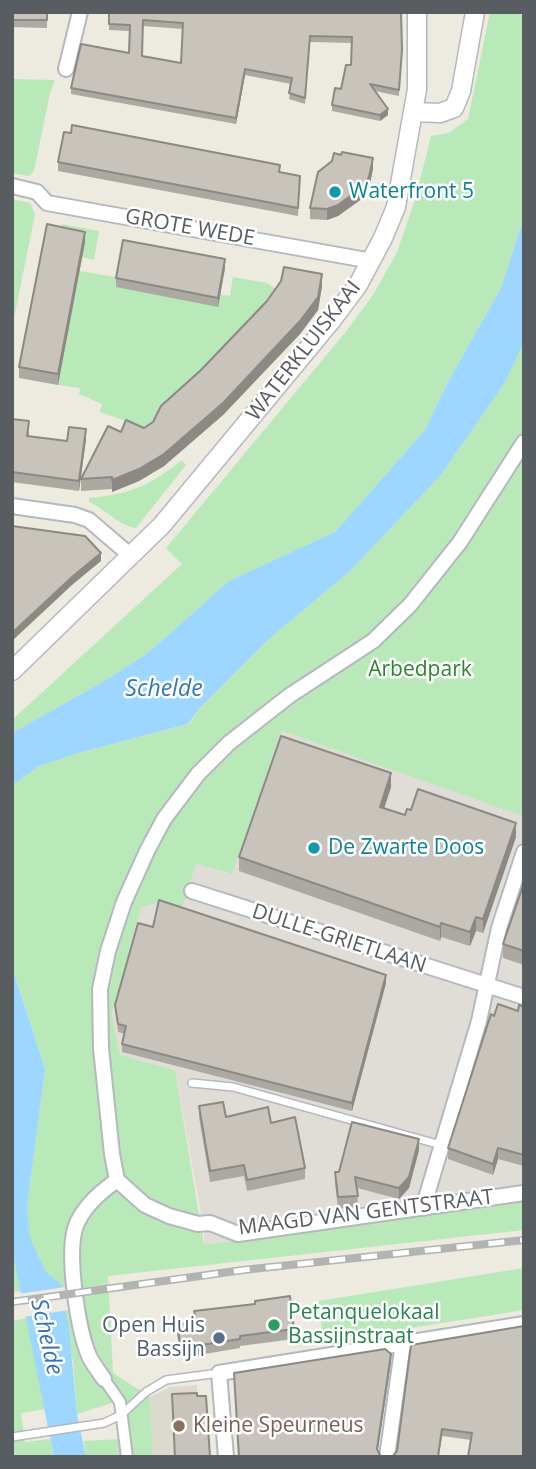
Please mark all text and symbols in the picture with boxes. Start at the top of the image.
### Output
place label: Waterfront 5 [349,179,474,205]
marker: Waterfront 5 [327,184,343,200]
street label: GROTE WEDE [123,204,257,252]
street label: WATERKLUISKAAI [242,276,366,426]
park label: Arbedpark [368,657,472,683]
water label: Schelde [125,675,203,703]
place label: De Zwarte Doos [328,835,484,861]
marker: De Zwarte Doos [306,840,322,856]
street label: DULLE-GRIETLAAN [249,899,429,979]
street label: MAAGD VAN GENTSTRAAT [237,1185,495,1241]
water label: Schelde [24,1296,68,1378]
place label: Petanquelokaal Bassijnstraat [288,1300,440,1350]
place label: Open Huis Bassijn [102,1313,205,1363]
marker: Petanquelokaal Bassijnstraat [266,1317,282,1333]
marker: Open Huis Bassijn [211,1330,227,1346]
place label: Kleine Speurneus [193,1413,364,1439]
marker: Kleine Speurneus [171,1418,187,1434]

